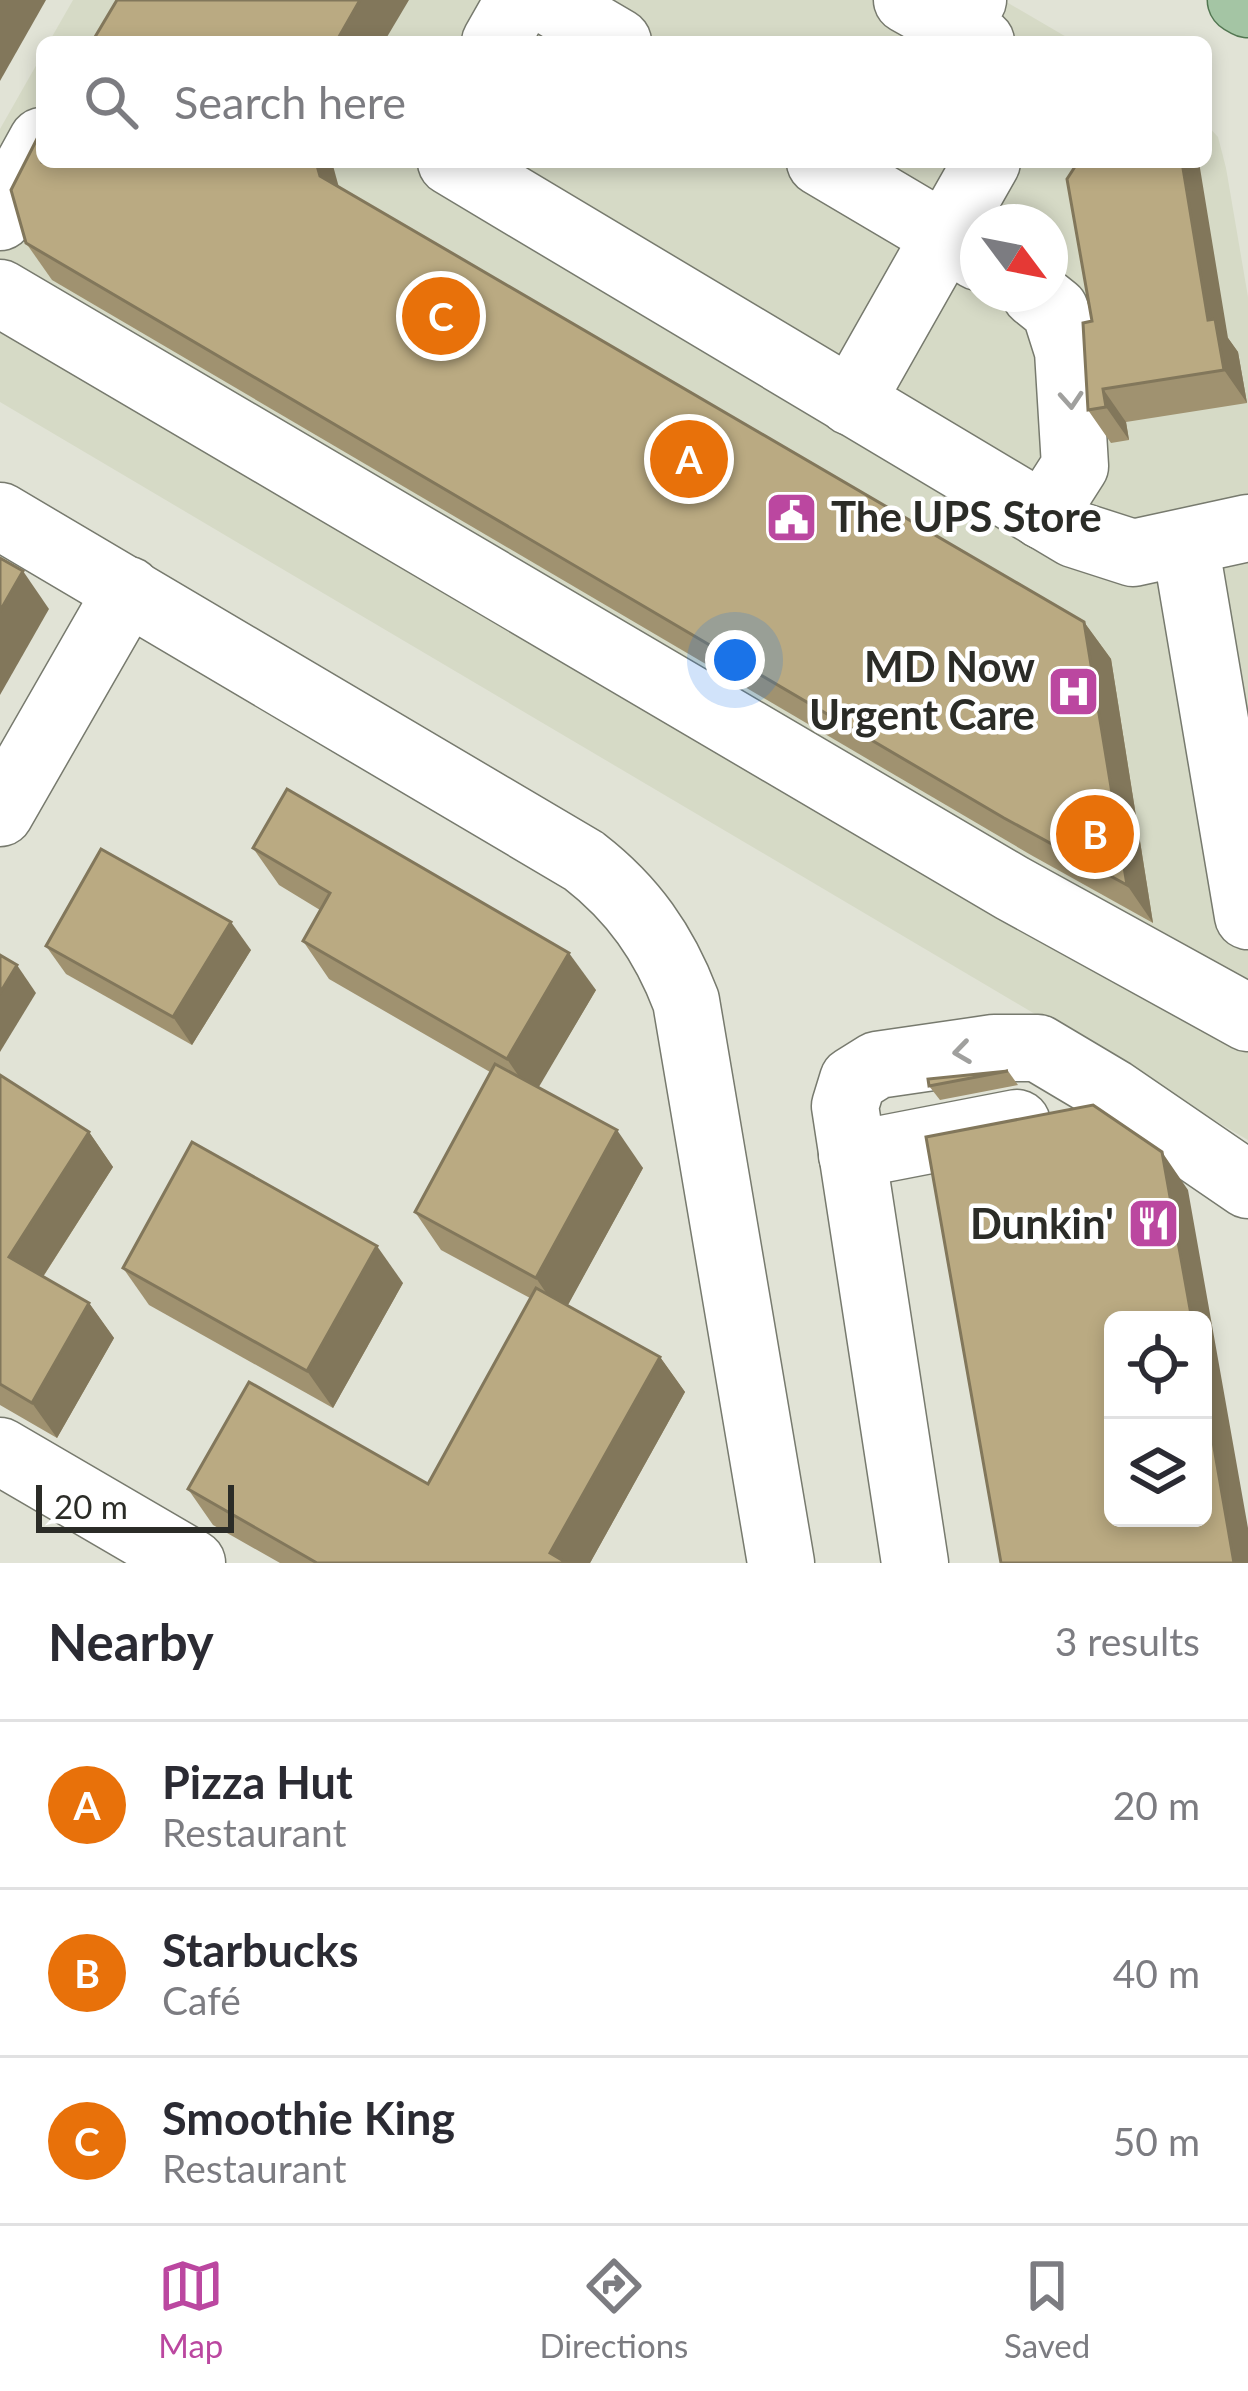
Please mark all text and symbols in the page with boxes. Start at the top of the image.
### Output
search box [36,36,1212,168]
icon: search [78,69,144,135]
text: Search here [174,75,406,129]
north arrow [960,204,1068,312]
pin: C [402,271,480,361]
one-way arrow [1058,391,1084,410]
pin: A [650,414,728,504]
public building icon: The UPS Store [764,489,820,545]
place label: The UPS Store [831,491,1102,541]
your location [705,630,765,690]
place label: MD Now Urgent Care [809,641,1035,739]
hospital icon: MD Now Urgent Care [1046,663,1102,719]
pin: B [1056,789,1134,879]
one-way arrow [953,1038,972,1064]
restaurant icon: Dunkin' [1125,1196,1181,1252]
place label: Dunkin' [970,1198,1114,1248]
map controls [1104,1311,1212,1527]
button: locate [1104,1311,1212,1419]
button: layers [1104,1419,1212,1527]
scale bar [36,1479,234,1532]
text: 20 m [54,1486,128,1526]
text: Nearby [48,1611,214,1672]
text: 3 results [1055,1618,1200,1664]
text: Pizza Hut [162,1755,353,1809]
text: A [73,1782,101,1828]
text: 20 m [1113,1782,1200,1828]
text: Restaurant [162,1809,347,1855]
text: Starbucks [162,1923,359,1977]
text: B [74,1950,100,1996]
text: 40 m [1113,1950,1200,1996]
text: Café [162,1977,241,2023]
text: Smoothie King [162,2091,455,2145]
text: C [74,2118,100,2164]
text: 50 m [1113,2118,1200,2164]
text: Restaurant [162,2145,347,2191]
tab: Map [158,2253,224,2365]
tab: Directions [539,2253,688,2365]
tab: Saved [1004,2253,1090,2365]

